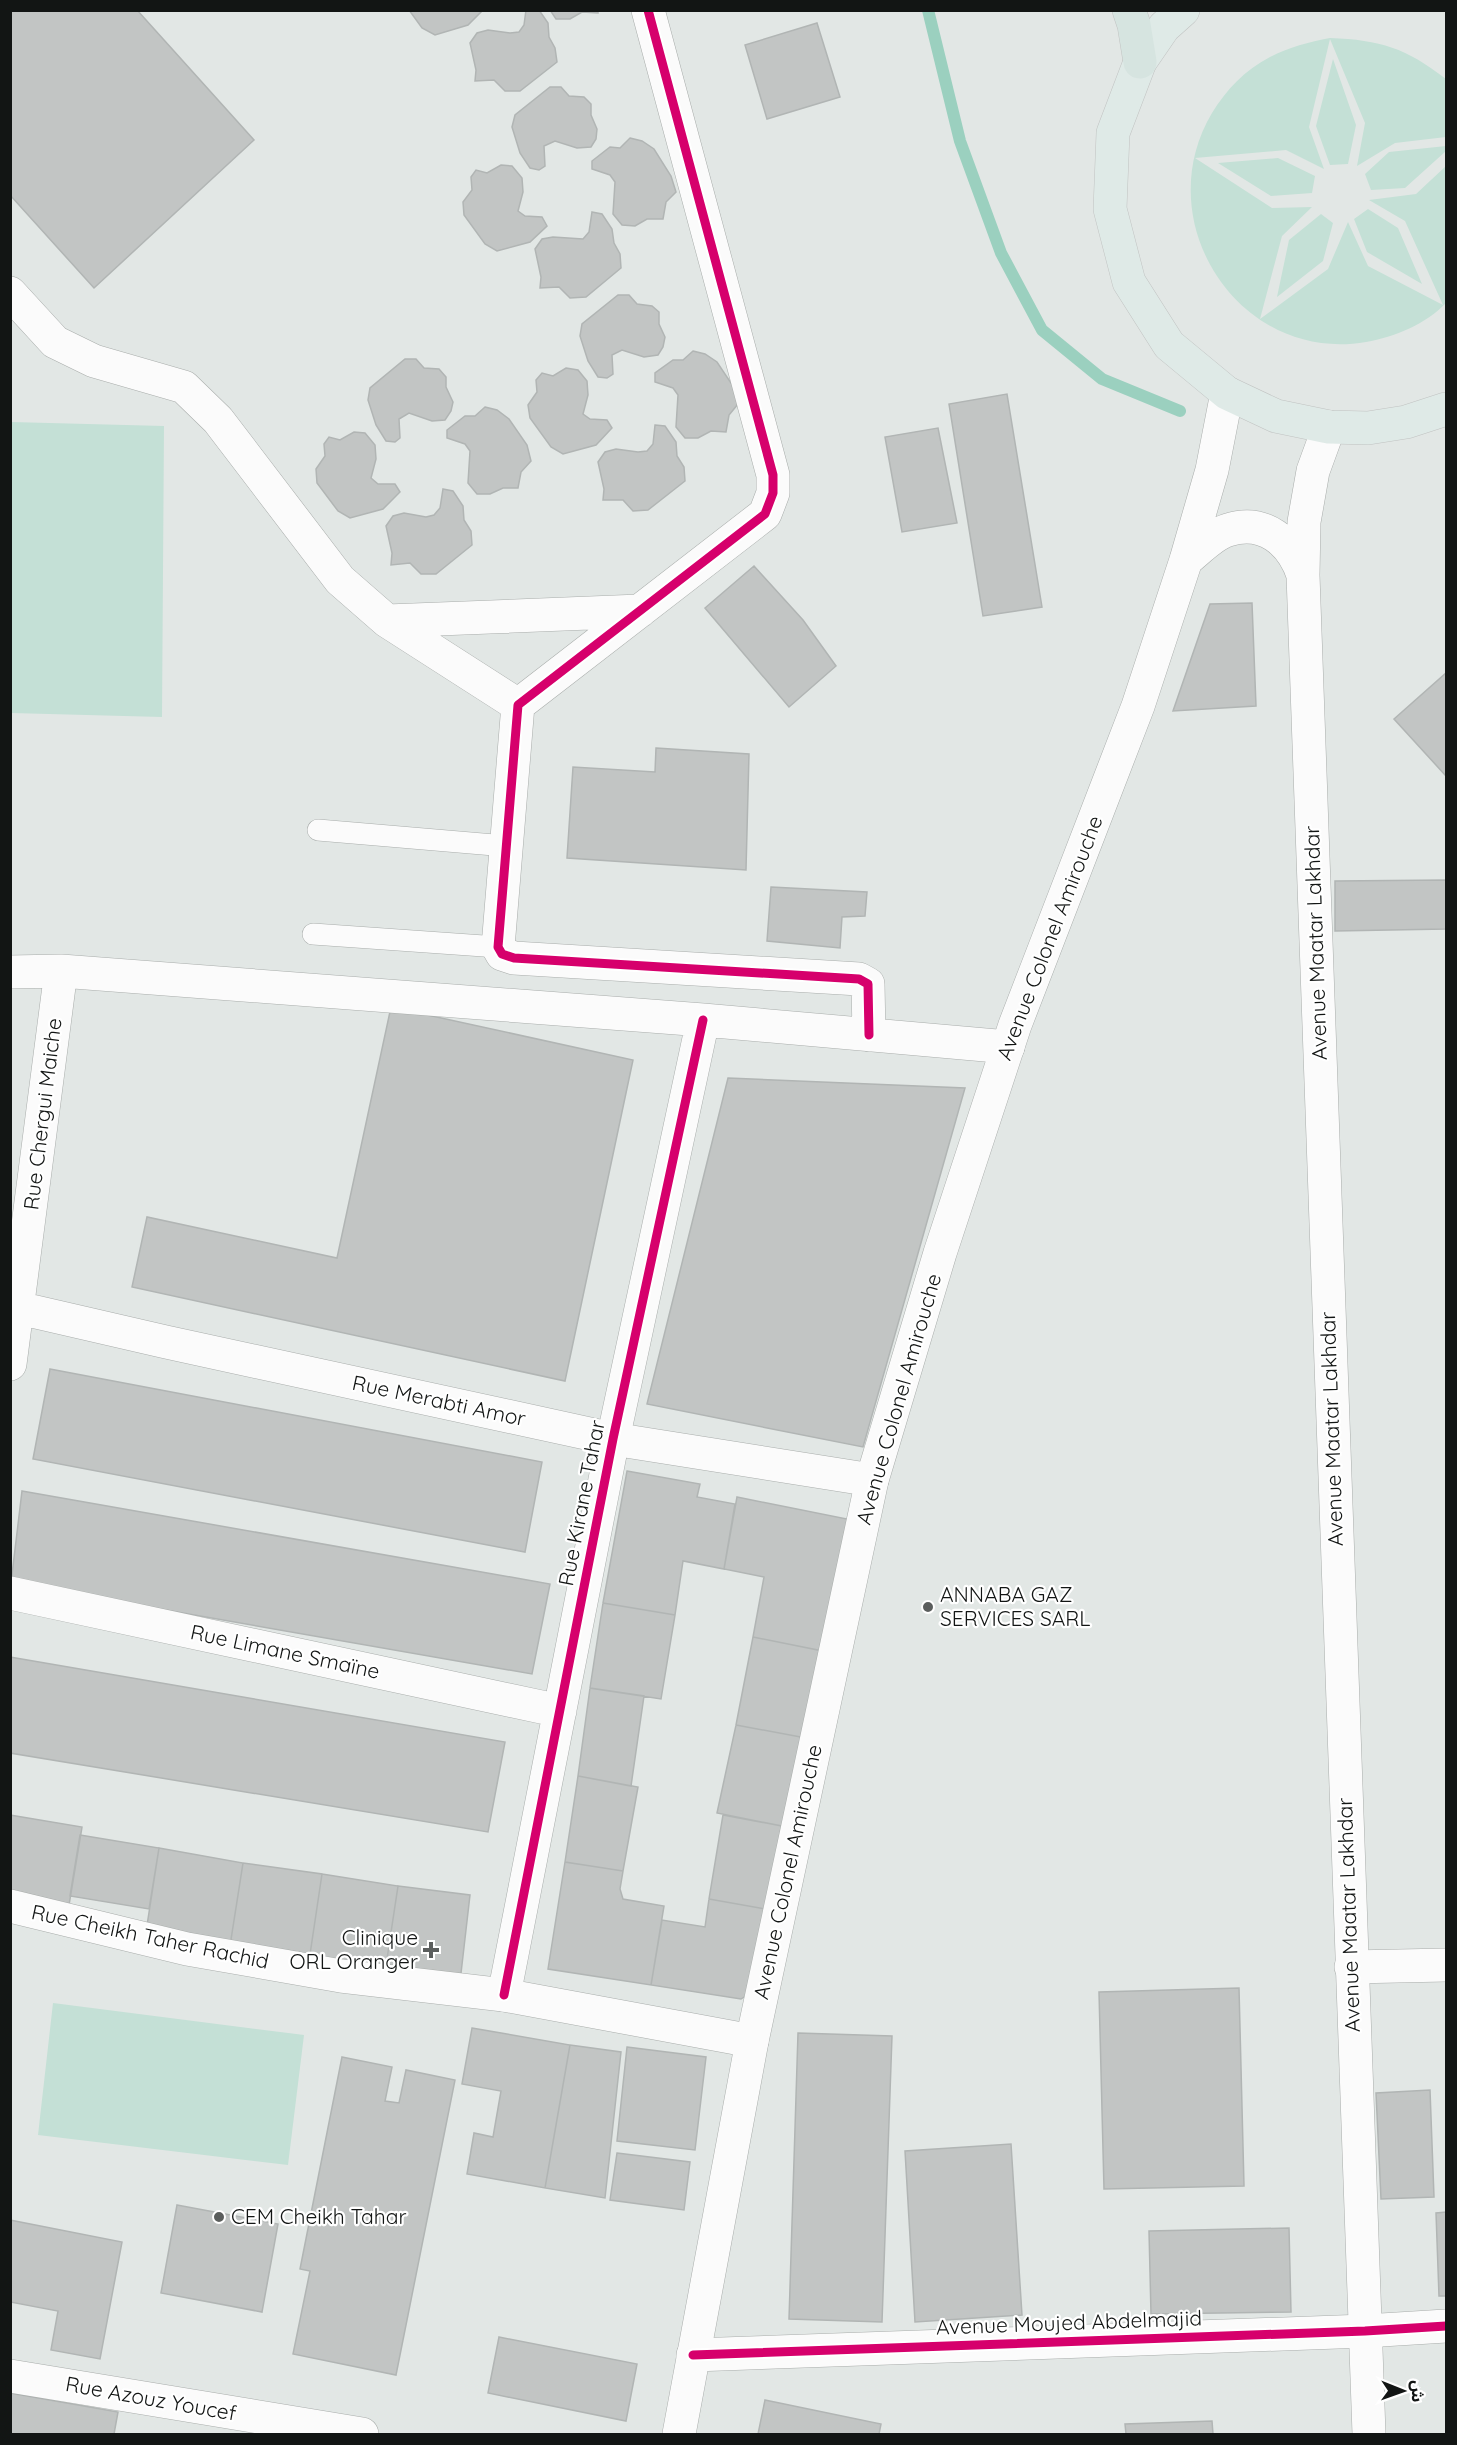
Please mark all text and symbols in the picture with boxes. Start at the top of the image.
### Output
street label: Avenue Colonel Amirouche [990,812,1108,1064]
street label: Avenue Maatar Lakhdar [1298,825,1332,1061]
street label: Rue Chergui Maiche [17,1016,67,1211]
street label: Avenue Colonel Amirouche [850,1270,946,1527]
street label: Avenue Maatar Lakhdar [1314,1311,1348,1547]
street label: Rue Merabti Amor [350,1369,528,1431]
street label: Rue Kirane Tahar [552,1418,610,1588]
place label: ANNABA GAZ SERVICES SARL [940,1581,1091,1631]
marker: ANNABA GAZ SERVICES SARL [921,1600,935,1614]
street label: Rue Limane Smaïne [188,1618,382,1684]
street label: Avenue Colonel Amirouche [747,1742,827,2002]
street label: Avenue Maatar Lakhdar [1331,1797,1365,2033]
street label: Rue Cheikh Taher Rachid [29,1898,271,1974]
place label: Clinique ORL Oranger [290,1924,418,1974]
marker: Clinique ORL Oranger [422,1941,440,1959]
place label: CEM Cheikh Tahar [231,2203,407,2229]
marker: CEM Cheikh Tahar [212,2210,226,2224]
street label: Avenue Moujed Abdelmajid [936,2304,1202,2340]
north arrow [1373,2361,1433,2421]
street label: Rue Azouz Youcef [64,2370,239,2426]
text: ش [1408,2380,1428,2402]

